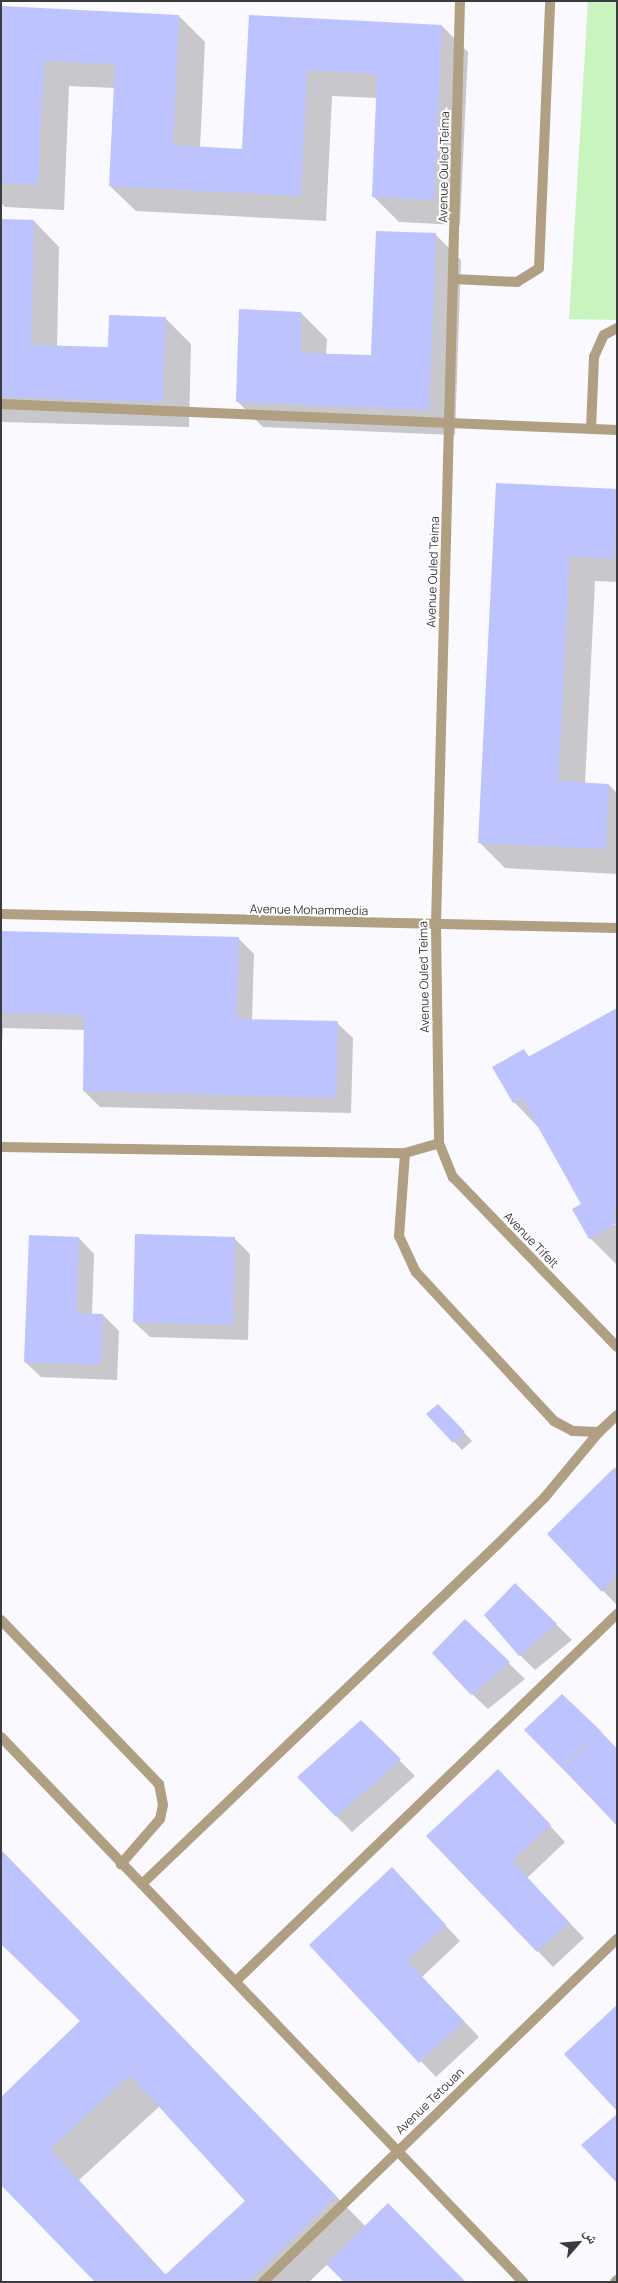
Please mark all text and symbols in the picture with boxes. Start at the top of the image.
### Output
street label: Avenue Ouled Teima [436,111,452,223]
street label: Avenue Ouled Teima [424,516,442,628]
street label: Avenue Mohammedia [250,902,368,918]
street label: Avenue Ouled Teima [416,921,432,1033]
street label: Avenue Tifelt [501,1209,561,1271]
street label: Avenue Tetouan [393,2065,467,2137]
north arrow [553,2218,603,2268]
text: ش [580,2225,604,2247]

